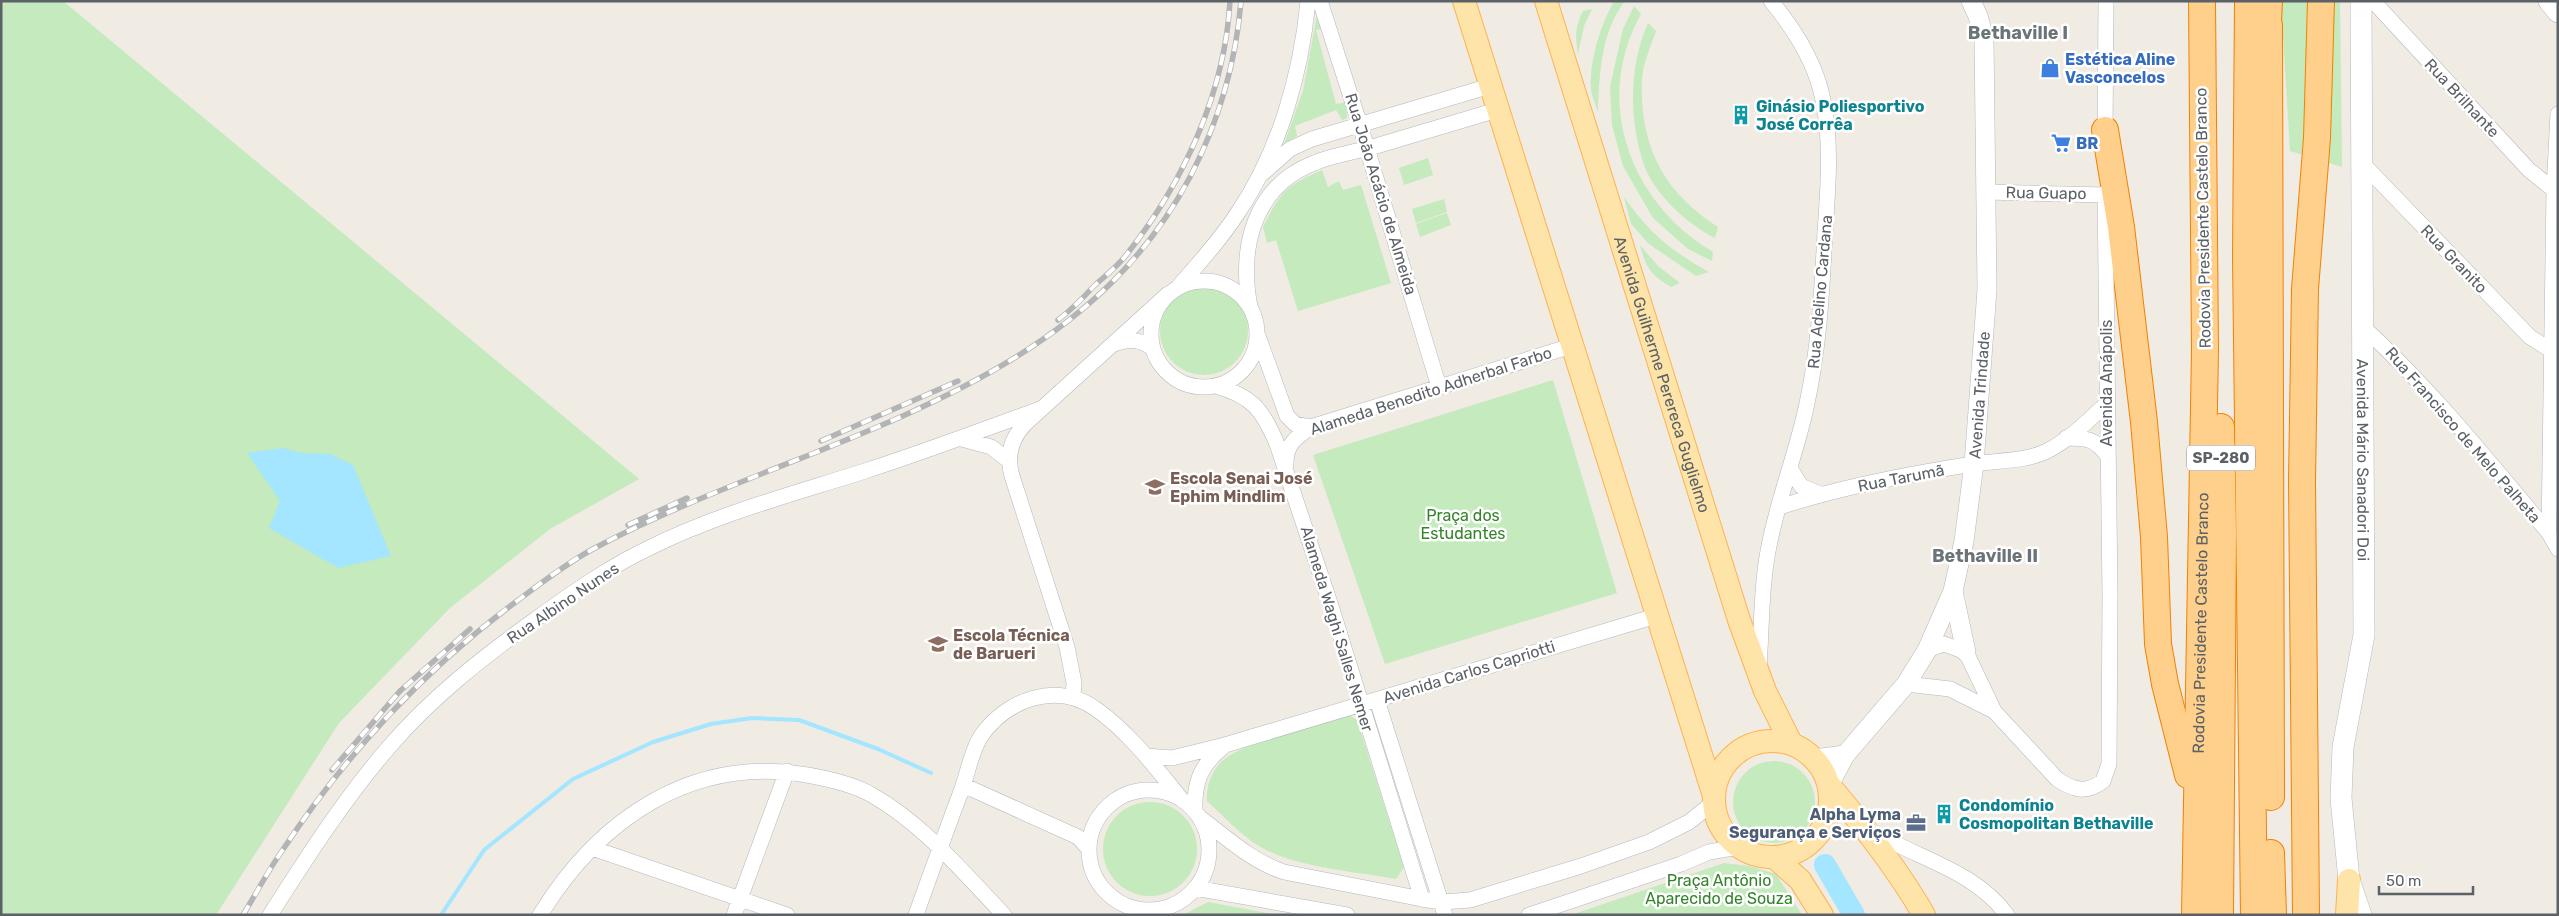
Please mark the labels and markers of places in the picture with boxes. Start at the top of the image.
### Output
place label: Estética Aline Vasconcelos [2065,50,2175,87]
shop icon: Estética Aline Vasconcelos [2039,57,2061,79]
place label: Ginásio Poliesportivo José Corrêa [1756,97,1925,134]
building icon: Ginásio Poliesportivo José Corrêa [1730,104,1752,126]
supermarket icon: BR [2050,132,2072,154]
place label: BR [2076,134,2098,153]
place label: Escola Senai José Ephim Mindlim [1170,469,1312,506]
school or university icon: Escola Senai José Ephim Mindlim [1144,476,1166,498]
place label: Escola Técnica de Barueri [953,626,1070,663]
school or university icon: Escola Técnica de Barueri [927,633,949,655]
place label: Condomínio Cosmopolitan Bethaville [1959,796,2154,833]
building icon: Condomínio Cosmopolitan Bethaville [1933,803,1955,825]
place label: Alpha Lyma Segurança e Serviços [1729,805,1901,842]
office icon: Alpha Lyma Segurança e Serviços [1905,812,1927,834]

